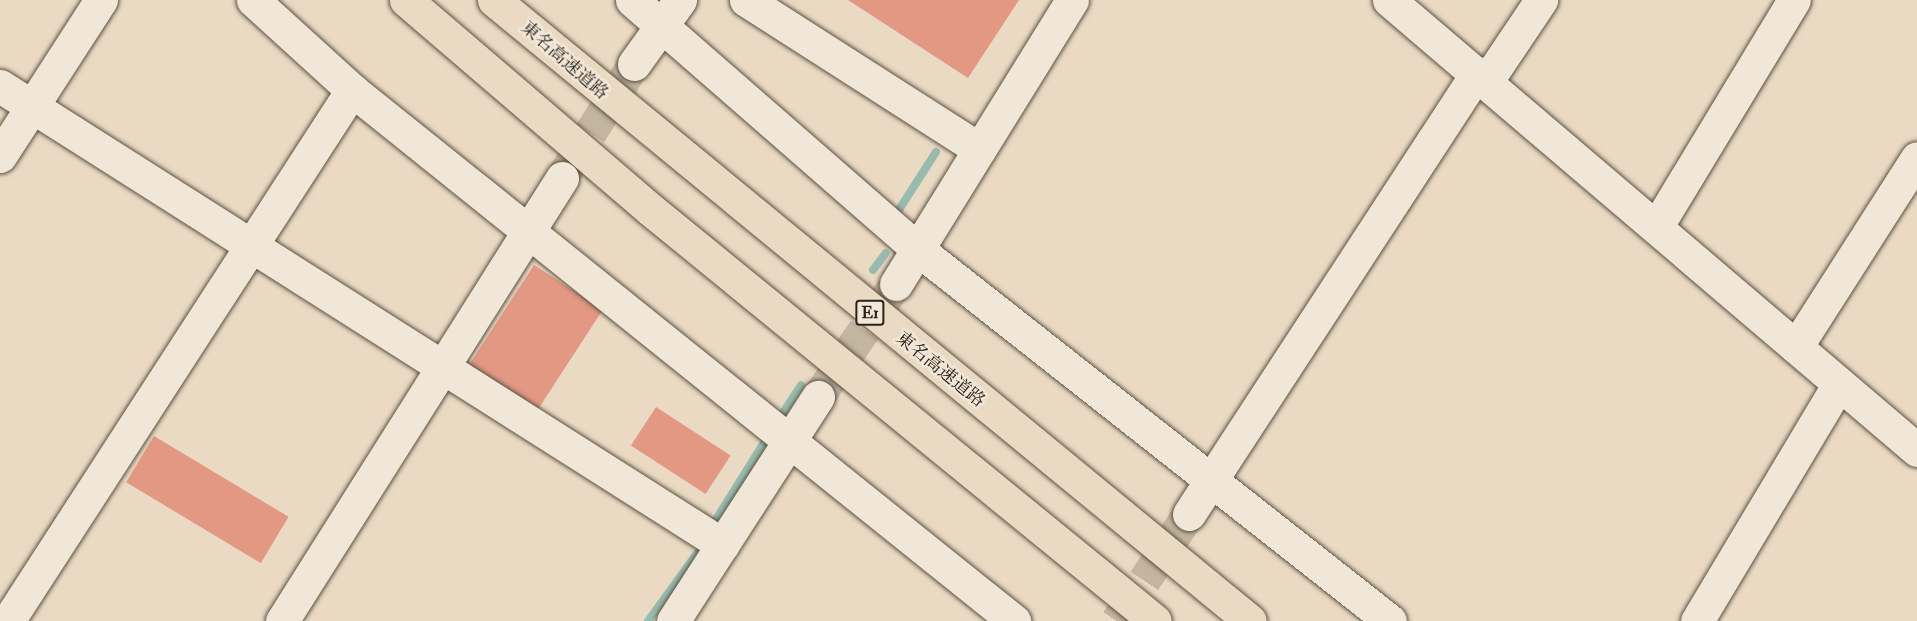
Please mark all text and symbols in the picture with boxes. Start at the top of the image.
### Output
street label: 東名高速道路 [516,17,612,105]
road number: E1 [855,300,885,326]
street label: 東名高速道路 [891,328,989,412]

